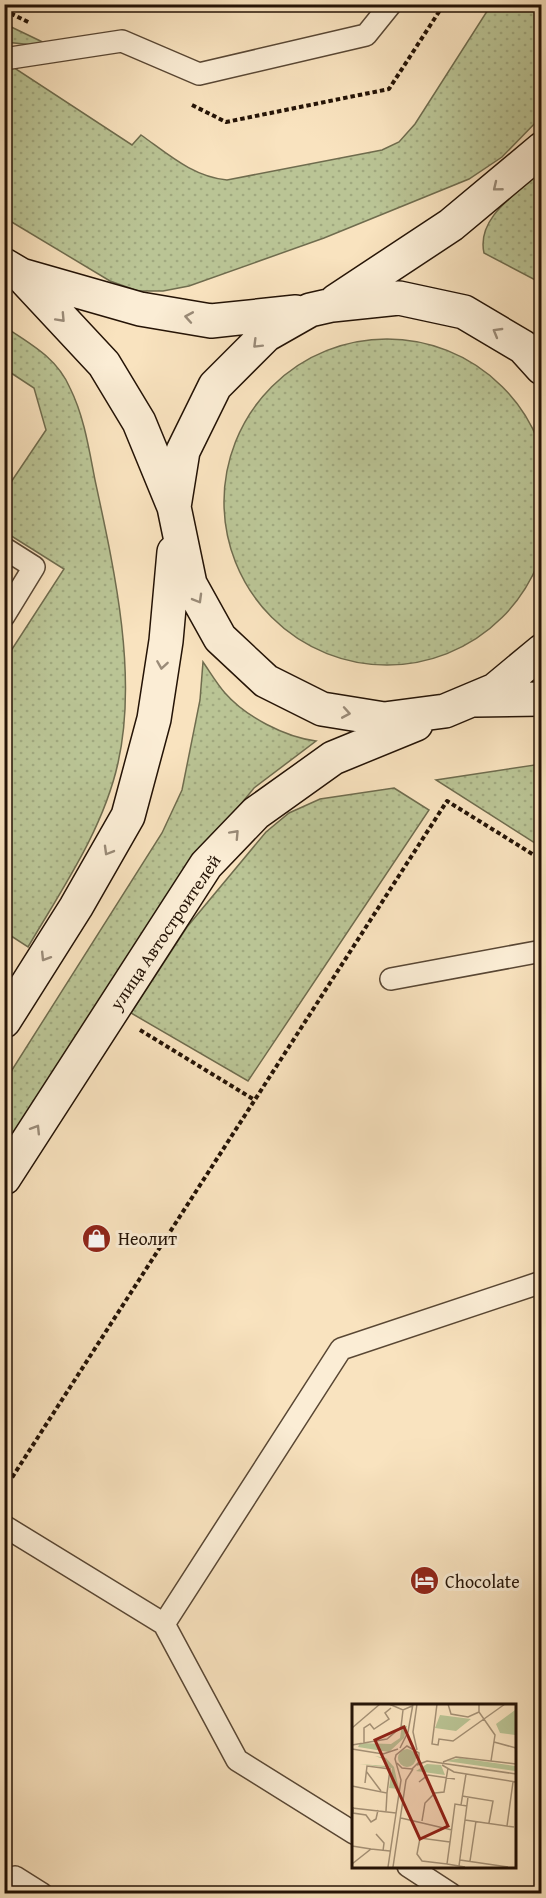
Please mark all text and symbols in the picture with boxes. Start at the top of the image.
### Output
one-way arrow [493,180,504,191]
one-way arrow [54,311,65,322]
one-way arrow [185,311,195,324]
one-way arrow [493,327,503,339]
one-way arrow [253,337,264,347]
one-way arrow [191,593,202,603]
one-way arrow [157,660,169,670]
one-way arrow [341,706,351,719]
one-way arrow [228,831,239,842]
one-way arrow [104,845,115,855]
street label: улица Автостроителей [102,849,227,1016]
one-way arrow [40,951,52,961]
one-way arrow [28,1125,40,1135]
shop icon: Неолит [81,1222,113,1254]
place label: Неолит [118,1225,177,1252]
hotel icon: Chocolate [408,1565,440,1597]
place label: Chocolate [445,1568,520,1595]
inset map [352,1704,516,1868]

